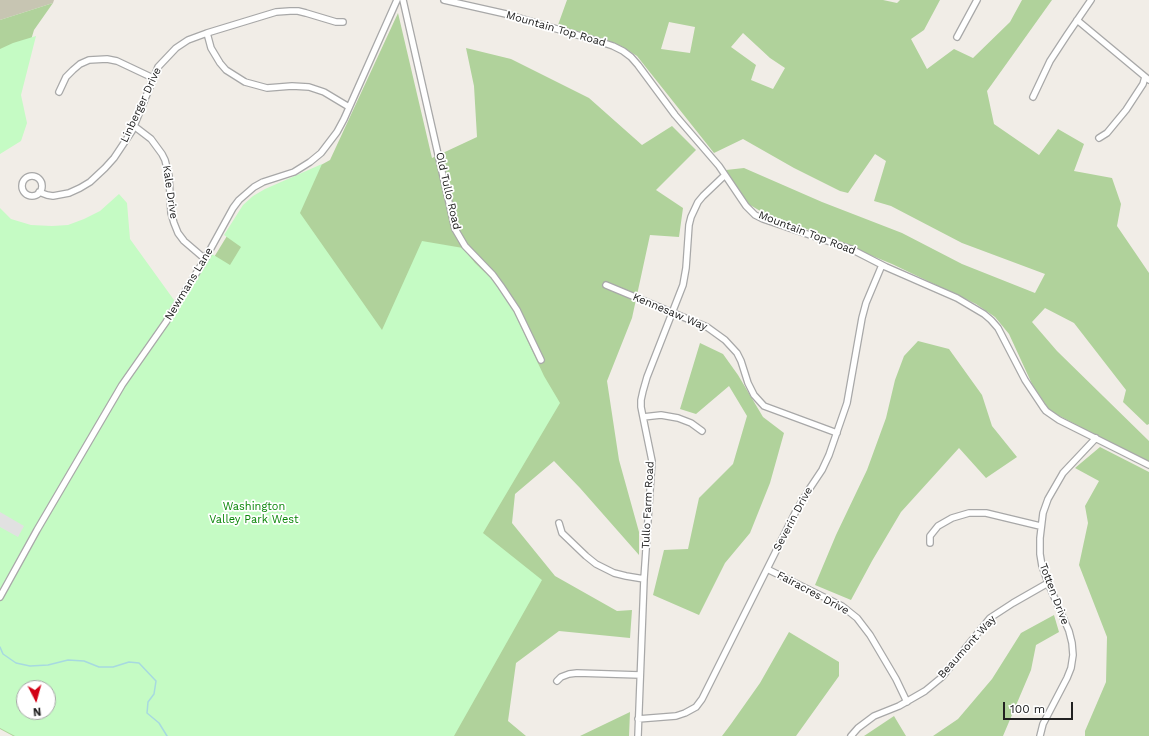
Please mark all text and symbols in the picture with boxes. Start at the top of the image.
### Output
street label: Mountain Top Road [505,8,607,50]
street label: Linberger Drive [118,65,164,145]
street label: Old Tullo Road [433,151,463,231]
street label: Kale Drive [160,164,180,220]
street label: Mountain Top Road [756,208,858,258]
street label: Newmans Lane [162,245,216,323]
street label: Kennesaw Way [631,290,709,334]
street label: Tullo Farm Road [639,461,657,549]
street label: Severin Drive [771,485,815,553]
park label: Washington Valley Park West [209,500,299,526]
street label: Totten Drive [1036,561,1072,627]
street label: Fairacres Drive [775,568,851,618]
street label: Beaumont Way [935,613,999,681]
north arrow [16,680,56,720]
scale bar [1005,694,1075,720]
text: 100 m [1010,702,1045,716]
text: N [32,705,42,718]

